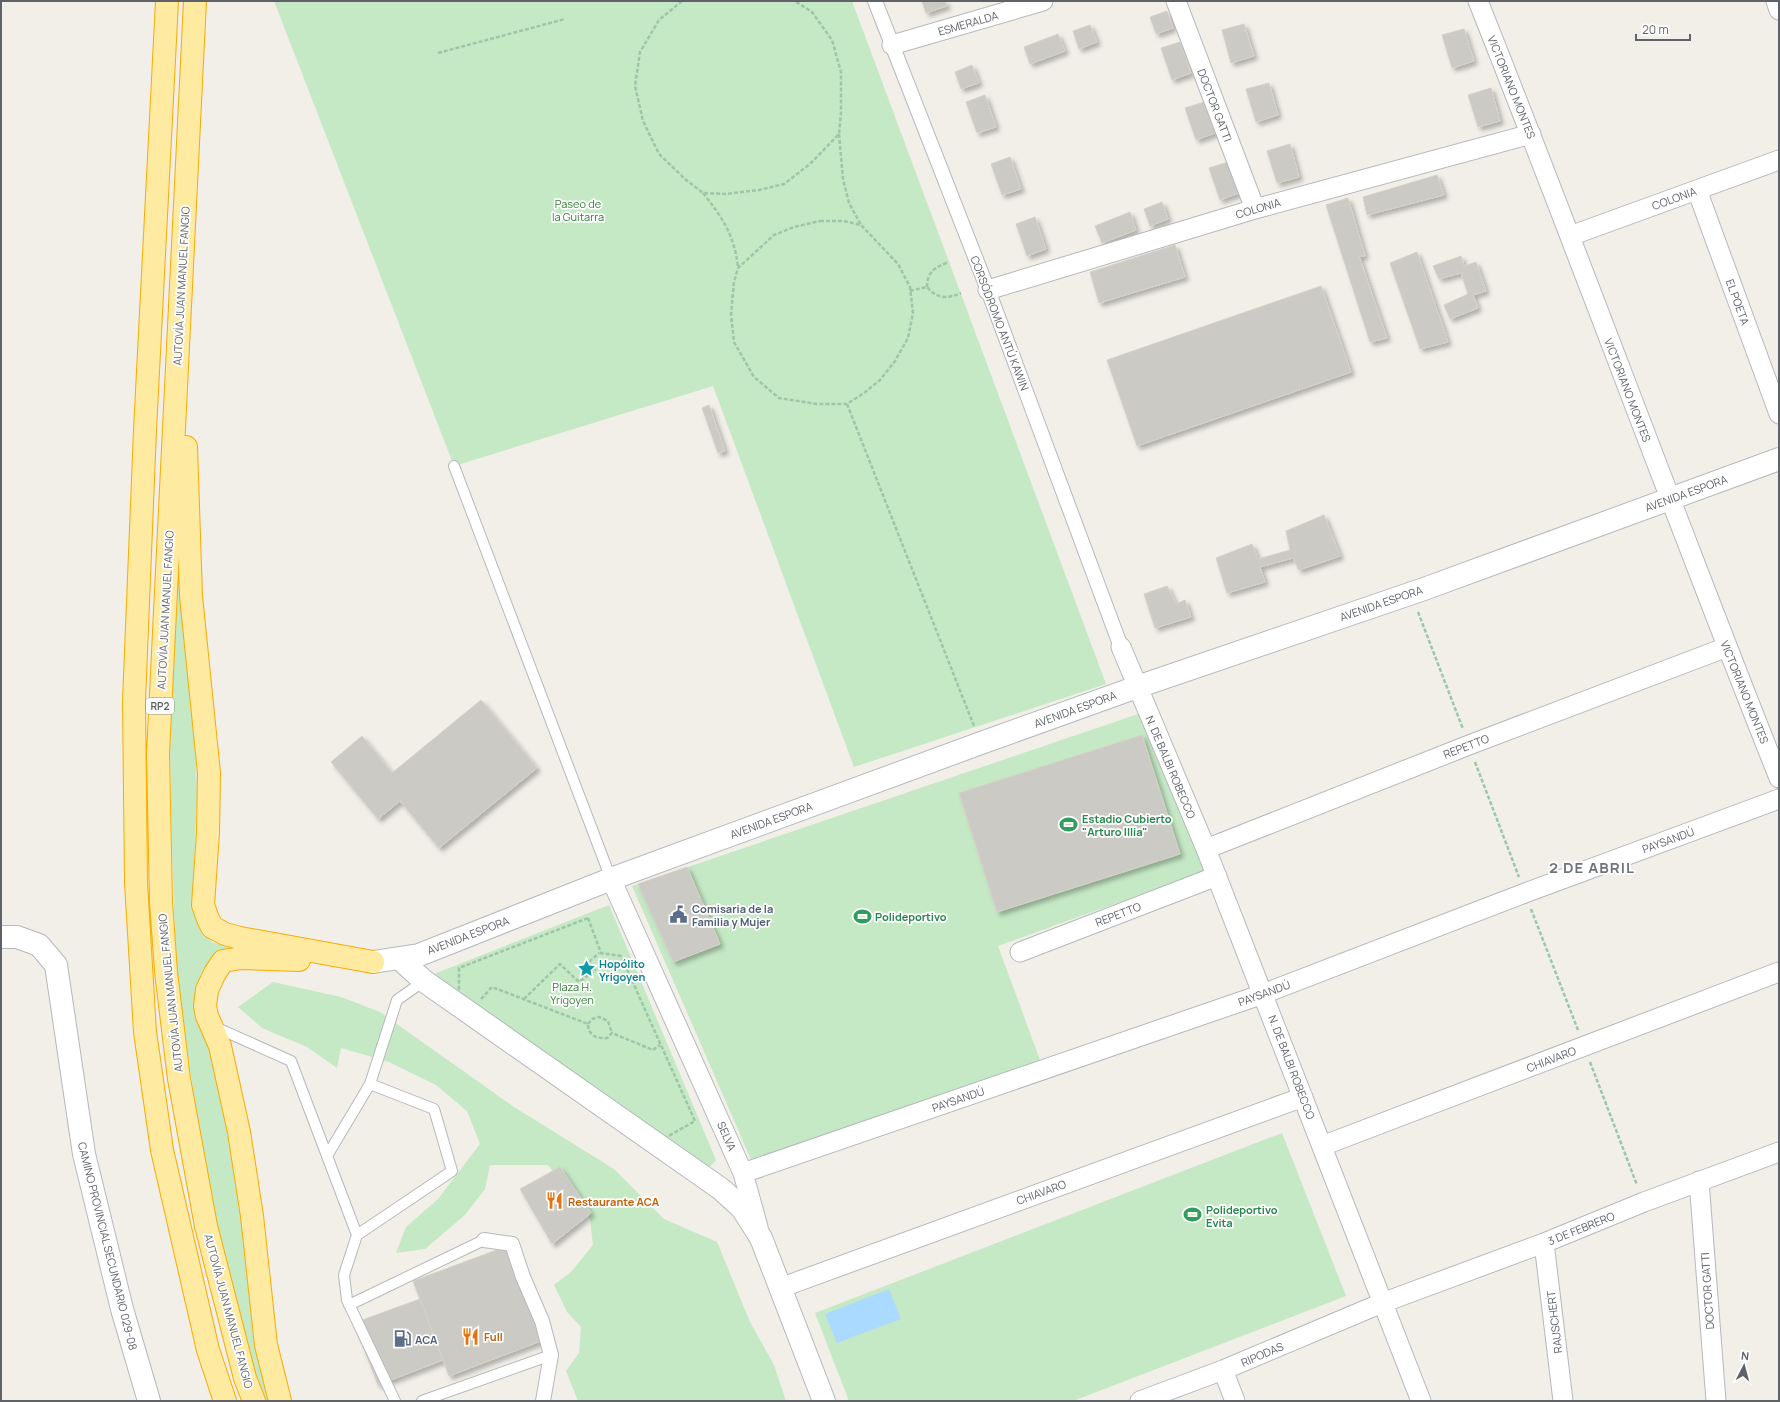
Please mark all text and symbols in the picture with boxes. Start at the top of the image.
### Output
street label: ESMERALDA [936,7,1000,39]
scale bar [1636,16,1690,42]
text: 20 m [1642,21,1669,38]
street label: VICTORIANO MONTES [1484,33,1540,141]
street label: DOCTOR GATTI [1194,66,1236,144]
street label: COLONIA [1650,183,1698,213]
street label: COLONIA [1234,194,1282,222]
park label: Paseo de la Guitarra [552,196,604,224]
street label: AUTOVÍA JUAN MANUEL FANGIO [169,206,193,366]
street label: CORSÓDROMO ANTÚ KAWIN [967,253,1033,393]
street label: EL POETA [1723,277,1753,327]
street label: VICTORIANO MONTES [1601,336,1655,444]
street label: AVENIDA ESPORA [1643,471,1729,515]
street label: AUTOVÍA JUAN MANUEL FANGIO [153,530,177,690]
street label: AVENIDA ESPORA [1338,582,1425,624]
street label: VICTORIANO MONTES [1717,638,1773,746]
street label: AVENIDA ESPORA [1032,687,1118,731]
road number: RP2 [146,698,174,714]
street label: N. DE BALBI ROBECCO [1142,713,1200,821]
street label: REPETTO [1441,730,1491,762]
street label: AVENIDA ESPORA [728,798,814,842]
place label: Estadio Cubierto "Arturo Illia" [1082,811,1172,839]
sports icon: Estadio Cubierto "Arturo Illia" [1059,814,1079,834]
street label: PAYSANDÚ [1640,824,1696,856]
district label: 2 DE ABRIL [1549,857,1635,878]
street label: REPETTO [1093,898,1143,930]
place label: Comisaria de la Familia y Mujer [692,901,773,929]
public building icon: Comisaria de la Familia y Mujer [669,904,689,924]
sports icon: Polideportivo [852,906,872,926]
place label: Polideportivo [875,909,947,924]
street label: AVENIDA ESPORA [425,912,511,958]
street label: AUTOVÍA JUAN MANUEL FANGIO [154,913,186,1073]
place label: Hopólito Yrigoyen [599,956,646,984]
place icon: Hopólito Yrigoyen [576,959,596,979]
street label: PAYSANDÚ [1236,977,1292,1009]
park label: Plaza H. Yrigoyen [550,979,594,1007]
street label: N. DE BALBI ROBECCO [1265,1013,1319,1121]
street label: CHIAVARO [1524,1043,1578,1075]
street label: PAYSANDÚ [930,1083,986,1115]
street label: SELVA [714,1119,740,1153]
street label: CAMINO PROVINCIAL SECUNDARIO 029-08 [75,1140,141,1352]
street label: CHIAVARO [1014,1176,1068,1208]
restaurant icon: Restaurante ACA [545,1191,565,1211]
place label: Restaurante ACA [568,1194,660,1209]
place label: Polideportivo Evita [1206,1202,1278,1230]
sports icon: Polideportivo Evita [1183,1205,1203,1225]
street label: 3 DE FEBRERO [1545,1208,1617,1248]
street label: AUTOVÍA JUAN MANUEL FANGIO [201,1232,257,1390]
street label: DOCTOR GATTI [1697,1252,1717,1330]
street label: RAUSCHERT [1543,1289,1565,1354]
restaurant icon: Full [461,1326,481,1346]
fuel station icon: ACA [392,1329,412,1349]
place label: Full [484,1329,503,1344]
place label: ACA [415,1332,438,1347]
street label: RIPODAS [1238,1338,1286,1370]
north arrow [1724,1346,1764,1386]
text: N [1740,1348,1750,1363]

